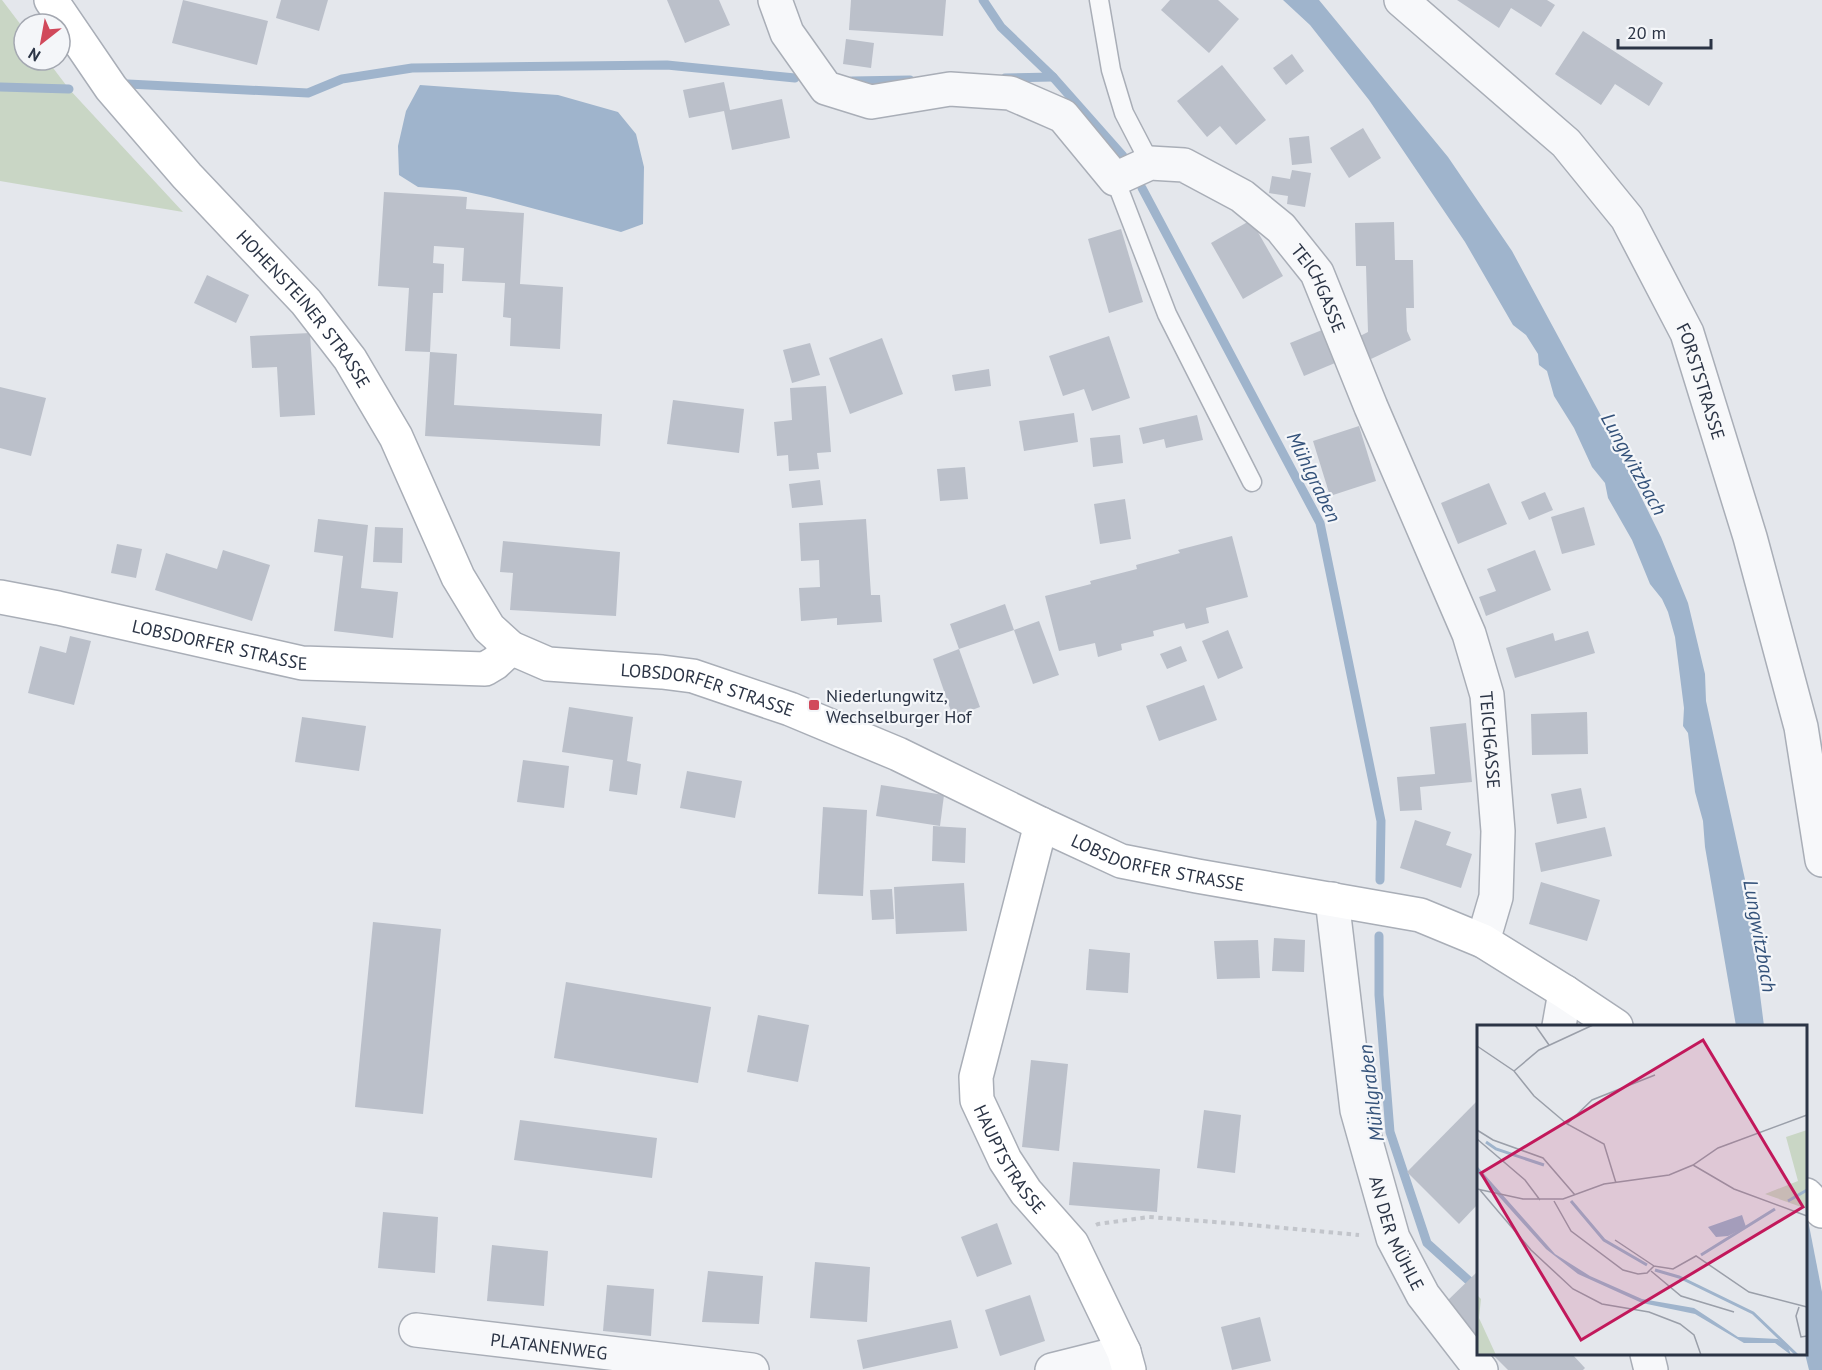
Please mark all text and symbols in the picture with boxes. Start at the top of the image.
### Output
north arrow [12,12,72,72]
scale bar [1618,12,1711,50]
text: 20 m [1627,21,1666,44]
text: N [25,44,44,66]
street label: HOHENSTEINER STRASSE [232,225,376,392]
street label: TEICHGASSE [1286,239,1351,336]
street label: FORSTSTRASSE [1672,319,1731,442]
water label: Lungwitzbach [1595,408,1673,520]
water label: Mühlgraben [1281,427,1347,527]
street label: LOBSDORFER STRASSE [130,614,308,675]
street label: LOBSDORFER STRASSE [620,658,797,721]
place label: Niederlungwitz, Wechselburger Hof [826,684,973,728]
street label: TEICHGASSE [1475,690,1506,789]
marker: Niederlungwitz, Wechselburger Hof [807,698,821,712]
street label: LOBSDORFER STRASSE [1068,828,1246,896]
water label: Lungwitzbach [1737,878,1783,994]
inset map [1477,1025,1807,1355]
water label: Mühlgraben [1352,1043,1390,1143]
street label: HAUPTSTRASSE [969,1101,1051,1218]
street label: AN DER MÜHLE [1365,1173,1430,1294]
street label: PLATANENWEG [489,1327,609,1364]

